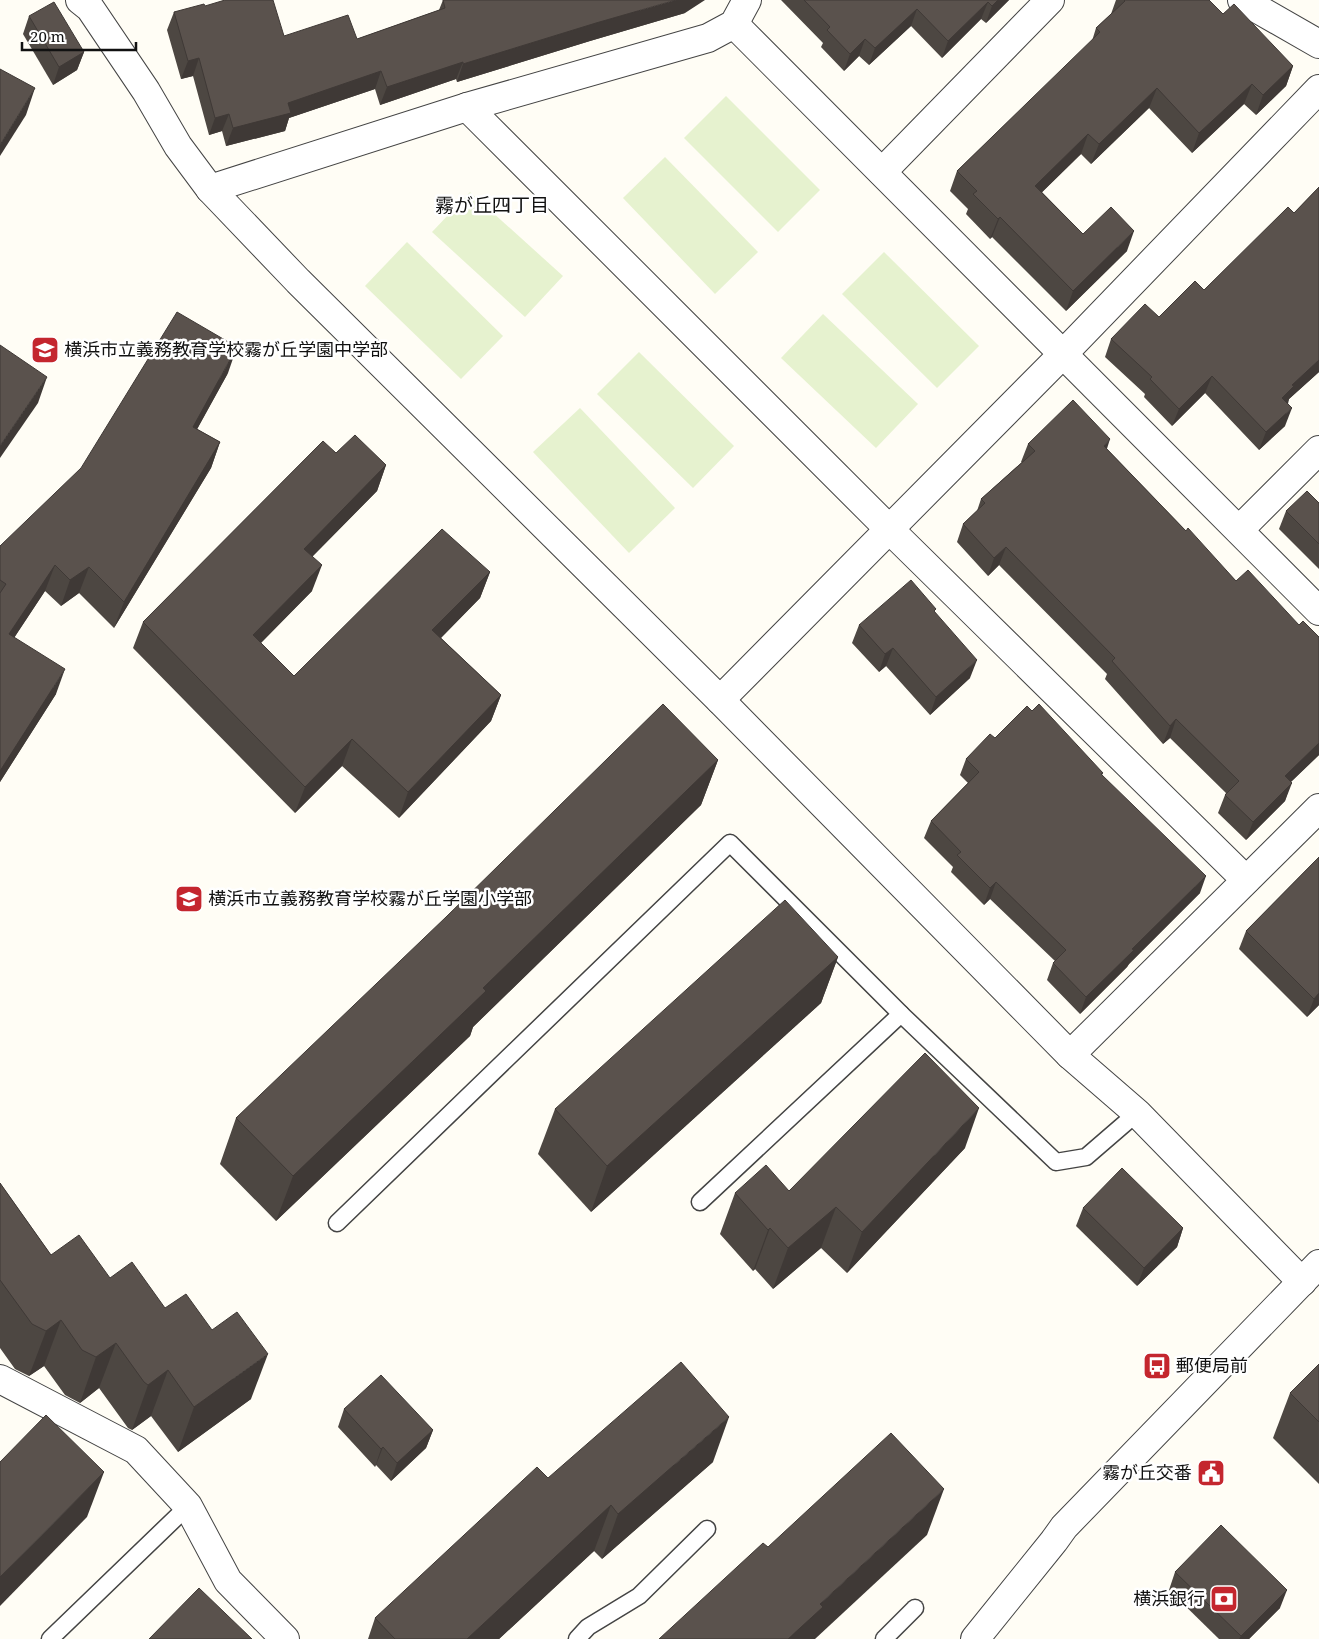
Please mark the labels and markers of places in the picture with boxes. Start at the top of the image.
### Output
school or university icon: 横浜市立義務教育学校霧が丘学園中学部 [30,335,60,365]
place label: 横浜市立義務教育学校霧が丘学園中学部 [64,337,388,361]
school or university icon: 横浜市立義務教育学校霧が丘学園小学部 [174,884,204,914]
place label: 横浜市立義務教育学校霧が丘学園小学部 [208,886,532,910]
bus stop icon: 郵便局前 [1142,1351,1172,1381]
place label: 郵便局前 [1176,1353,1248,1377]
public building icon: 霧が丘交番 [1196,1458,1226,1488]
place label: 霧が丘交番 [1102,1460,1192,1484]
bank icon: 横浜銀行 [1209,1584,1239,1614]
place label: 横浜銀行 [1133,1586,1205,1610]

